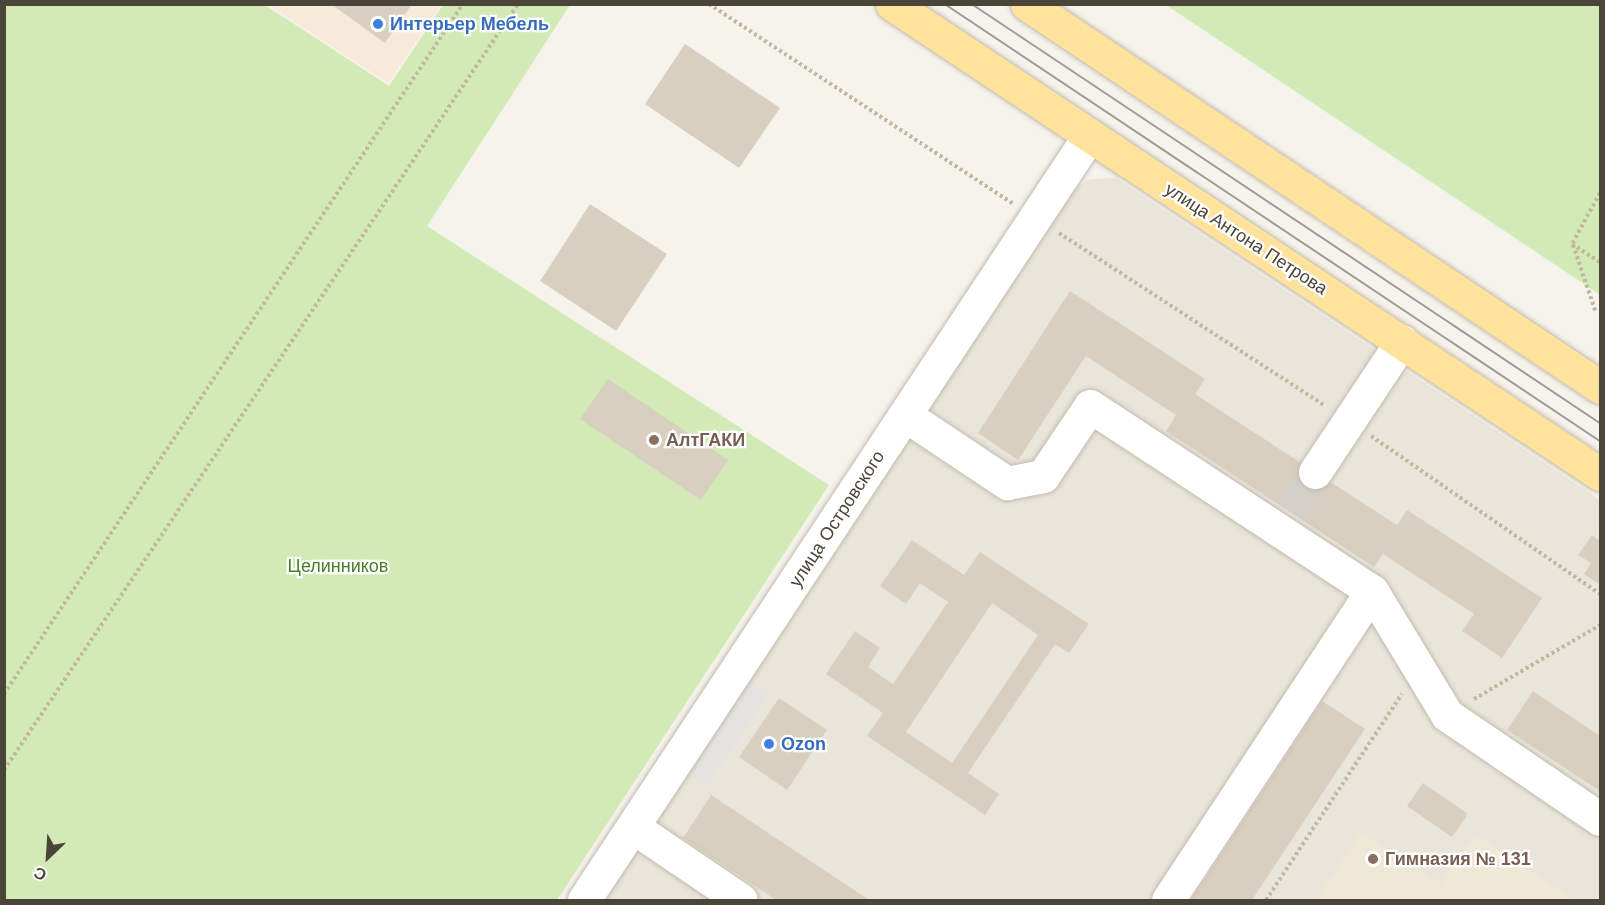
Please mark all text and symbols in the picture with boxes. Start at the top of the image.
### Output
place label: Интерьер Мебель [390,13,549,35]
marker: Интерьер Мебель [371,17,385,31]
street label: улица Антона Петрова [1161,178,1331,300]
place label: АлтГАКИ [666,429,745,451]
marker: АлтГАКИ [647,433,661,447]
street label: улица Островского [785,447,889,591]
park label: Целинников [288,555,388,577]
place label: Ozon [781,733,826,755]
marker: Ozon [762,737,776,751]
north arrow [18,827,78,887]
place label: Гимназия № 131 [1385,848,1531,870]
marker: Гимназия № 131 [1366,852,1380,866]
text: С [31,864,49,884]

